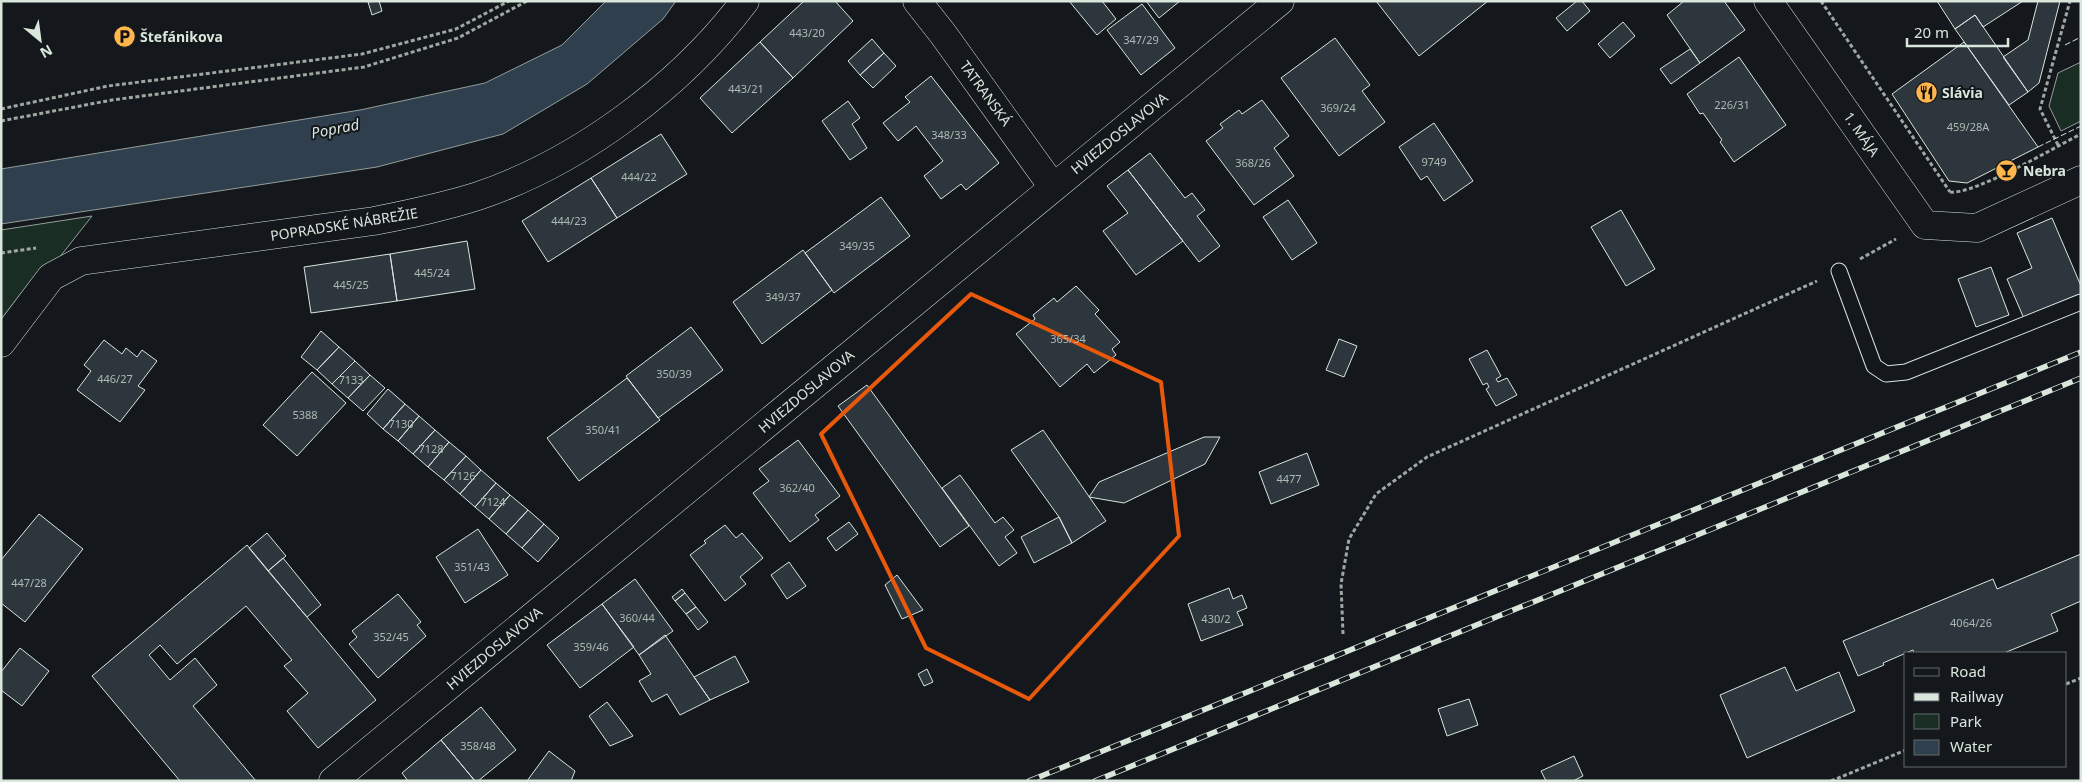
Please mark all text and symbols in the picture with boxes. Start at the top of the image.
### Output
north arrow [15,15,65,65]
scale bar [1907,15,2008,47]
text: 20 m [1914,22,1949,42]
parking icon: Štefánikova [112,24,136,48]
house number: 443/20 [789,25,825,40]
place label: Štefánikova [140,27,223,46]
house number: 347/29 [1123,32,1159,47]
text: N [37,41,56,63]
street label: TATRANSKÁ [956,57,1016,129]
restaurant icon: Slávia [1914,80,1938,104]
house number: 443/21 [728,81,764,96]
place label: Slávia [1942,83,1983,102]
street label: HVIEZDOSLAVOVA [1067,88,1172,178]
house number: 226/31 [1714,97,1750,112]
house number: 369/24 [1320,100,1356,115]
street label: 1. MÁJA [1840,108,1884,160]
water label: Poprad [309,113,361,142]
house number: 459/28A [1947,119,1990,134]
house number: 348/33 [931,127,967,142]
house number: 9749 [1421,154,1447,169]
house number: 368/26 [1235,155,1271,170]
bar icon: Nebra [1995,158,2019,182]
place label: Nebra [2023,161,2066,180]
house number: 444/22 [621,169,657,184]
street label: POPRADSKÉ NÁBREŽIE [269,203,419,245]
house number: 444/23 [551,213,587,228]
house number: 349/35 [839,238,875,253]
house number: 445/24 [414,265,450,280]
house number: 445/25 [333,277,369,292]
house number: 349/37 [765,289,801,304]
house number: 365/34 [1050,331,1086,346]
street label: HVIEZDOSLAVOVA [754,345,858,437]
house number: 350/39 [656,366,692,381]
house number: 446/27 [97,371,133,386]
house number: 7133 [338,372,364,387]
house number: 5388 [292,407,318,422]
house number: 7130 [388,416,414,431]
house number: 350/41 [585,422,621,437]
house number: 7128 [418,441,444,456]
house number: 7126 [450,468,476,483]
house number: 4477 [1276,471,1302,486]
house number: 362/40 [779,480,815,495]
house number: 7124 [480,494,506,509]
house number: 351/43 [454,559,490,574]
house number: 447/28 [11,575,47,590]
street label: HVIEZDOSLAVOVA [442,602,546,694]
house number: 360/44 [619,610,655,625]
house number: 430/2 [1201,611,1231,626]
house number: 4064/26 [1950,615,1992,630]
house number: 352/45 [373,629,409,644]
house number: 359/46 [573,639,609,654]
legend [1904,652,2067,767]
text: Road [1950,661,1986,681]
text: Railway [1950,686,2004,706]
text: Park [1950,711,1982,731]
text: Water [1950,736,1992,756]
house number: 358/48 [460,738,496,753]

